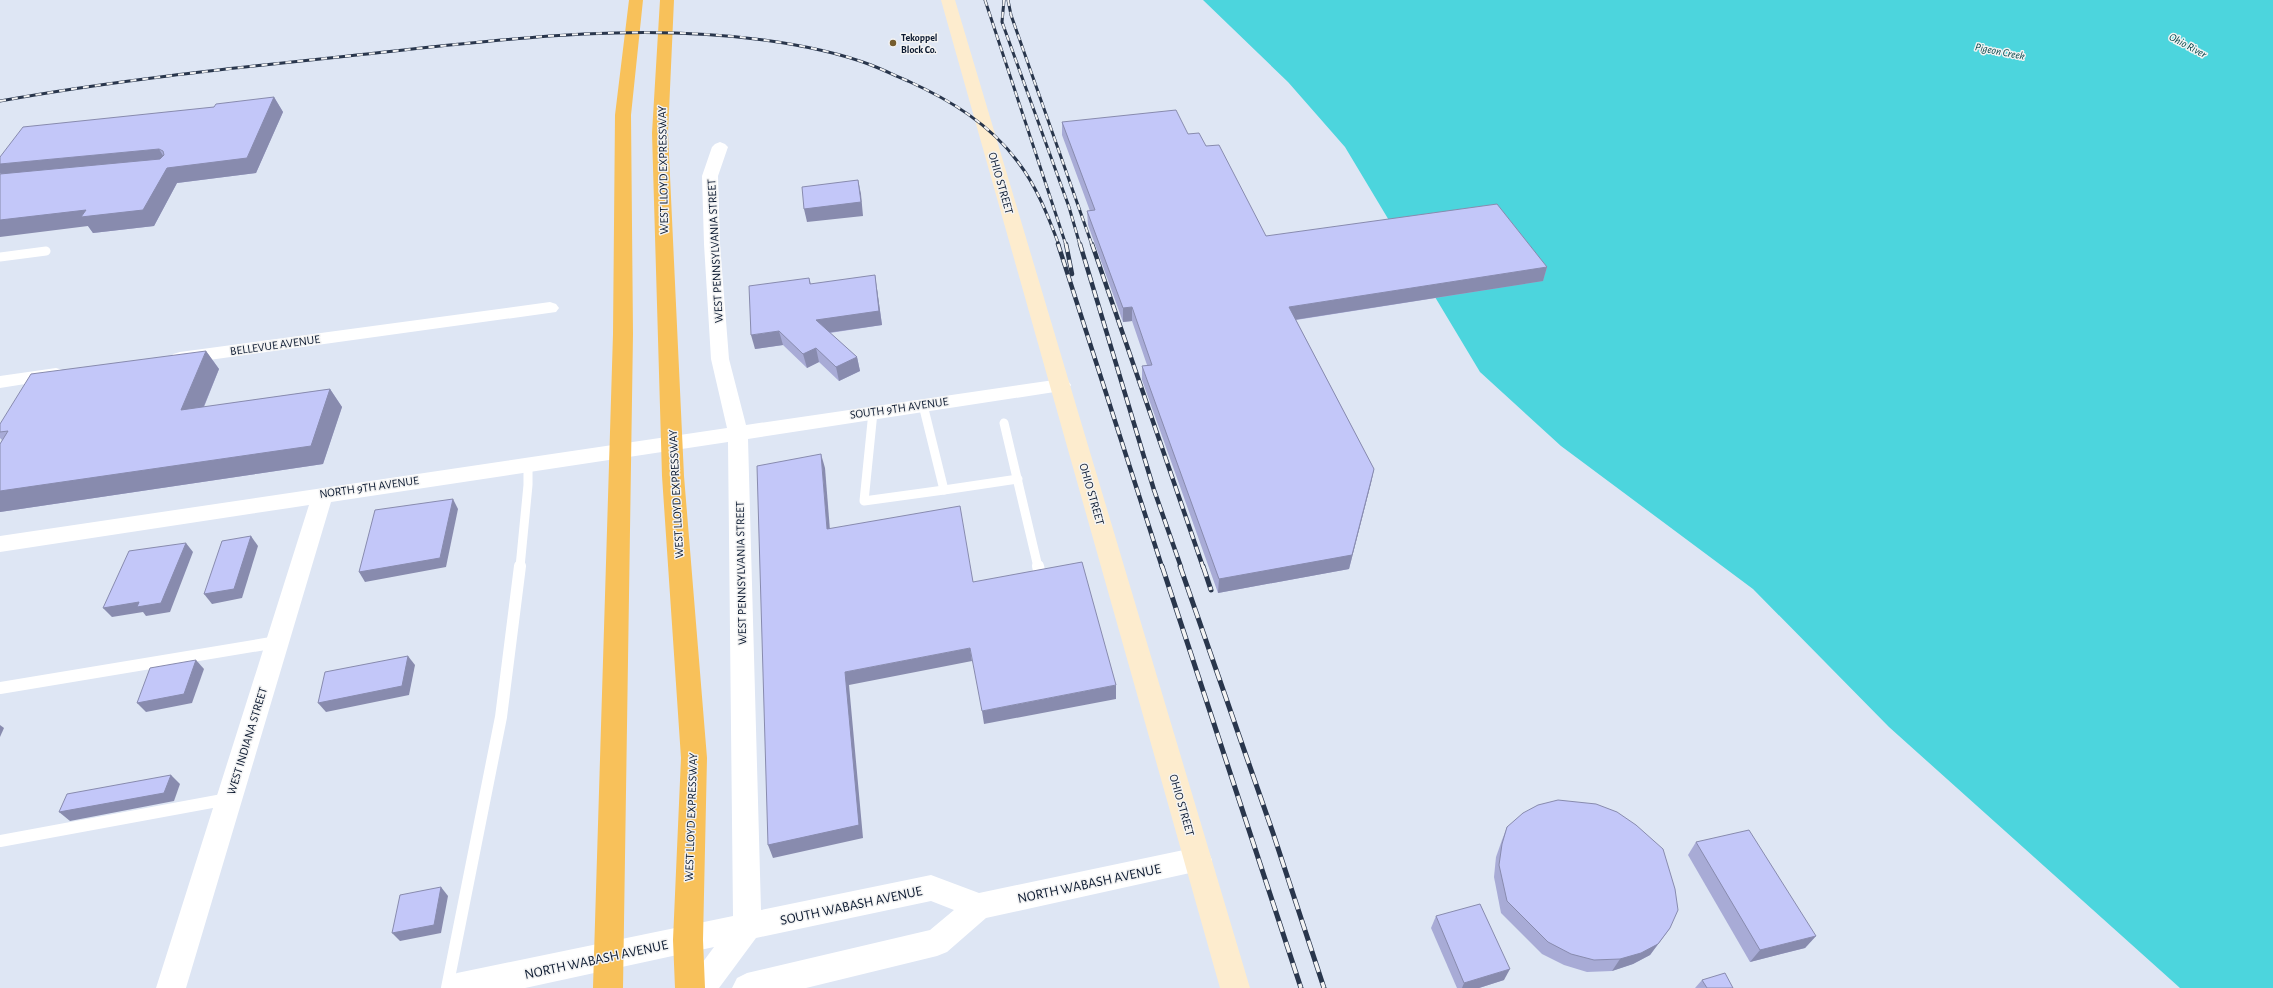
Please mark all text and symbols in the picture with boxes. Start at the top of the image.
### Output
water label: Ohio River [2167,31,2209,60]
place label: Tekoppel Block Co. [901,33,937,55]
marker: Tekoppel Block Co. [888,38,898,48]
water label: Pigeon Creek [1974,41,2026,62]
street label: WEST LLOYD EXPRESSWAY [656,105,670,234]
street label: OHIO STREET [986,151,1016,215]
street label: WEST PENNSYLVANIA STREET [705,179,725,323]
street label: BELLEVUE AVENUE [229,333,321,357]
street label: SOUTH 9TH AVENUE [849,395,949,421]
street label: WEST LLOYD EXPRESSWAY [667,429,685,559]
street label: OHIO STREET [1077,462,1107,526]
street label: NORTH 9TH AVENUE [318,474,420,500]
street label: WEST PENNSYLVANIA STREET [734,501,748,645]
street label: WEST INDIANA STREET [225,686,269,796]
street label: WEST LLOYD EXPRESSWAY [683,752,699,882]
street label: OHIO STREET [1167,773,1197,837]
street label: NORTH WABASH AVENUE [1016,862,1162,906]
street label: SOUTH WABASH AVENUE [779,884,924,928]
street label: NORTH WABASH AVENUE [523,938,669,982]

